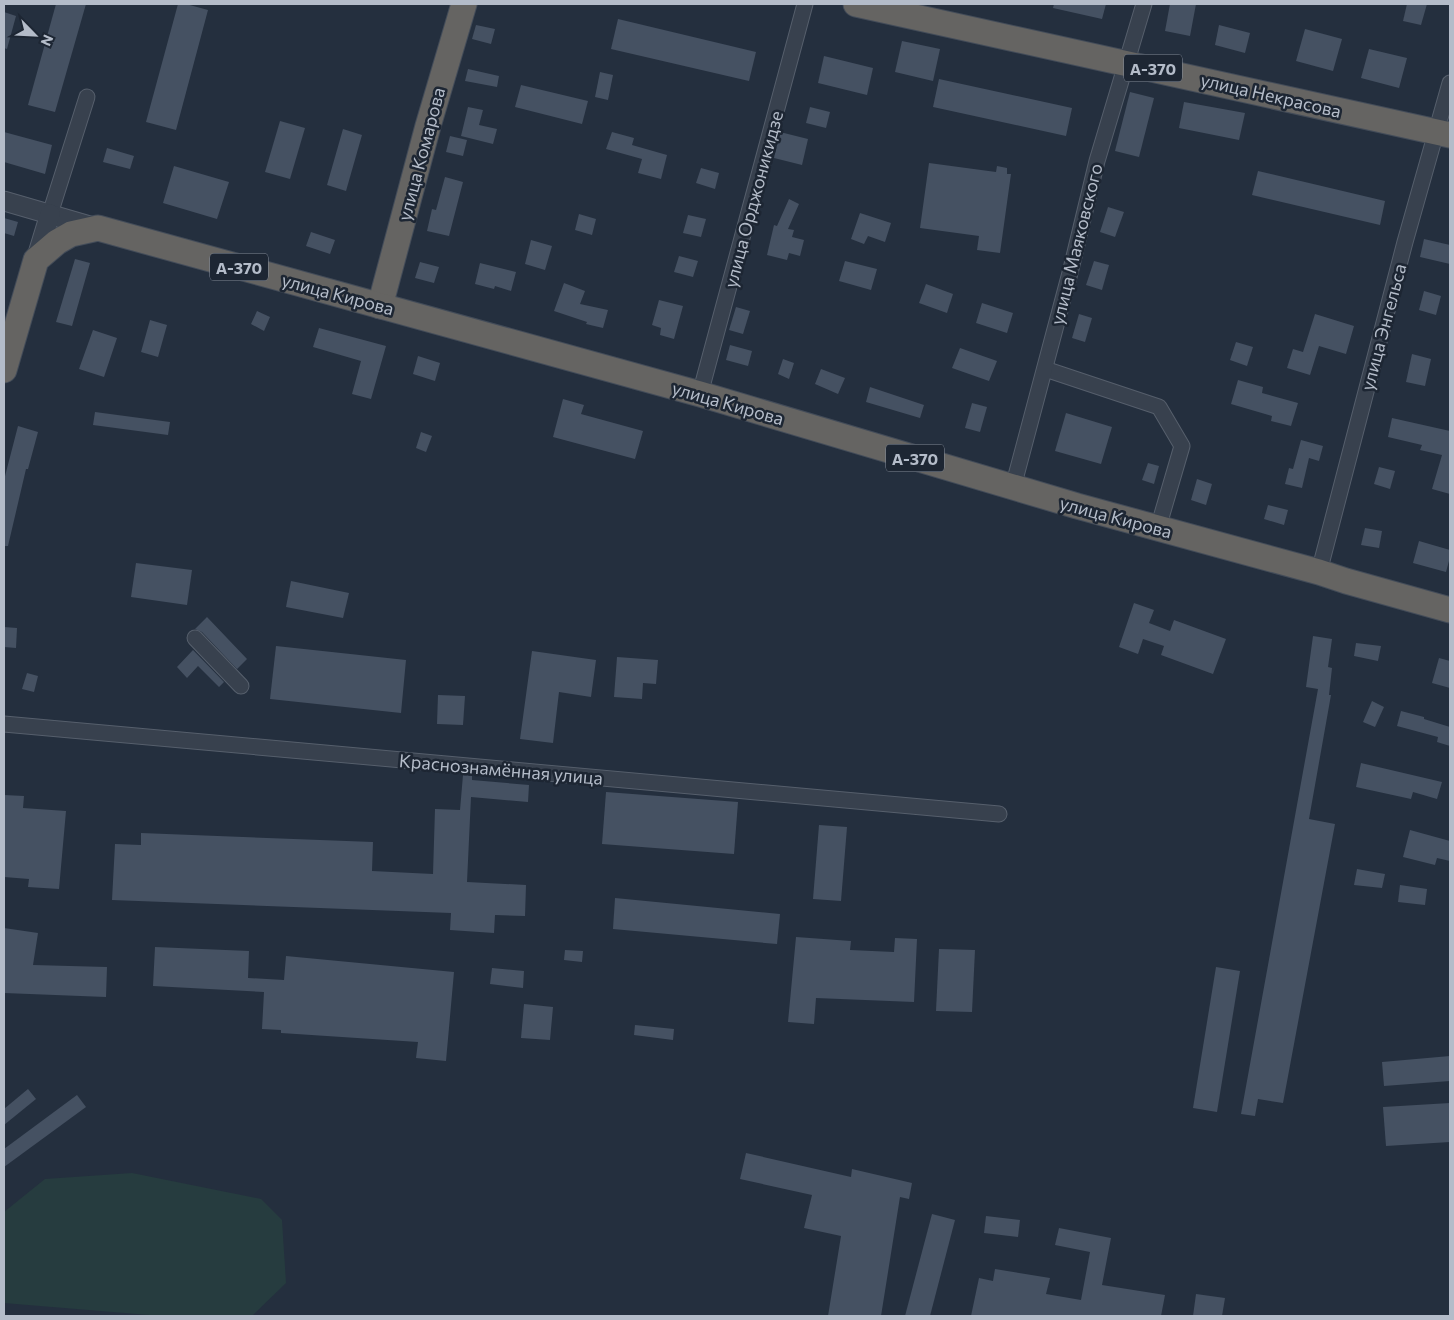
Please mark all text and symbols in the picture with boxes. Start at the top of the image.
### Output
north arrow [10,10,60,60]
text: N [37,32,57,49]
road number: А-370 [1124,54,1182,82]
street label: улица Некрасова [1199,68,1343,122]
street label: улица Комарова [393,85,449,223]
street label: улица Орджоникидзе [719,108,787,290]
street label: улица Маяковского [1045,161,1107,327]
road number: А-370 [210,253,268,280]
street label: улица Энгельса [1355,261,1411,393]
street label: улица Кирова [279,268,397,320]
street label: улица Кирова [670,377,786,429]
road number: А-370 [886,444,944,472]
street label: улица Кирова [1057,491,1175,543]
street label: Краснознамённая улица [398,749,604,789]

